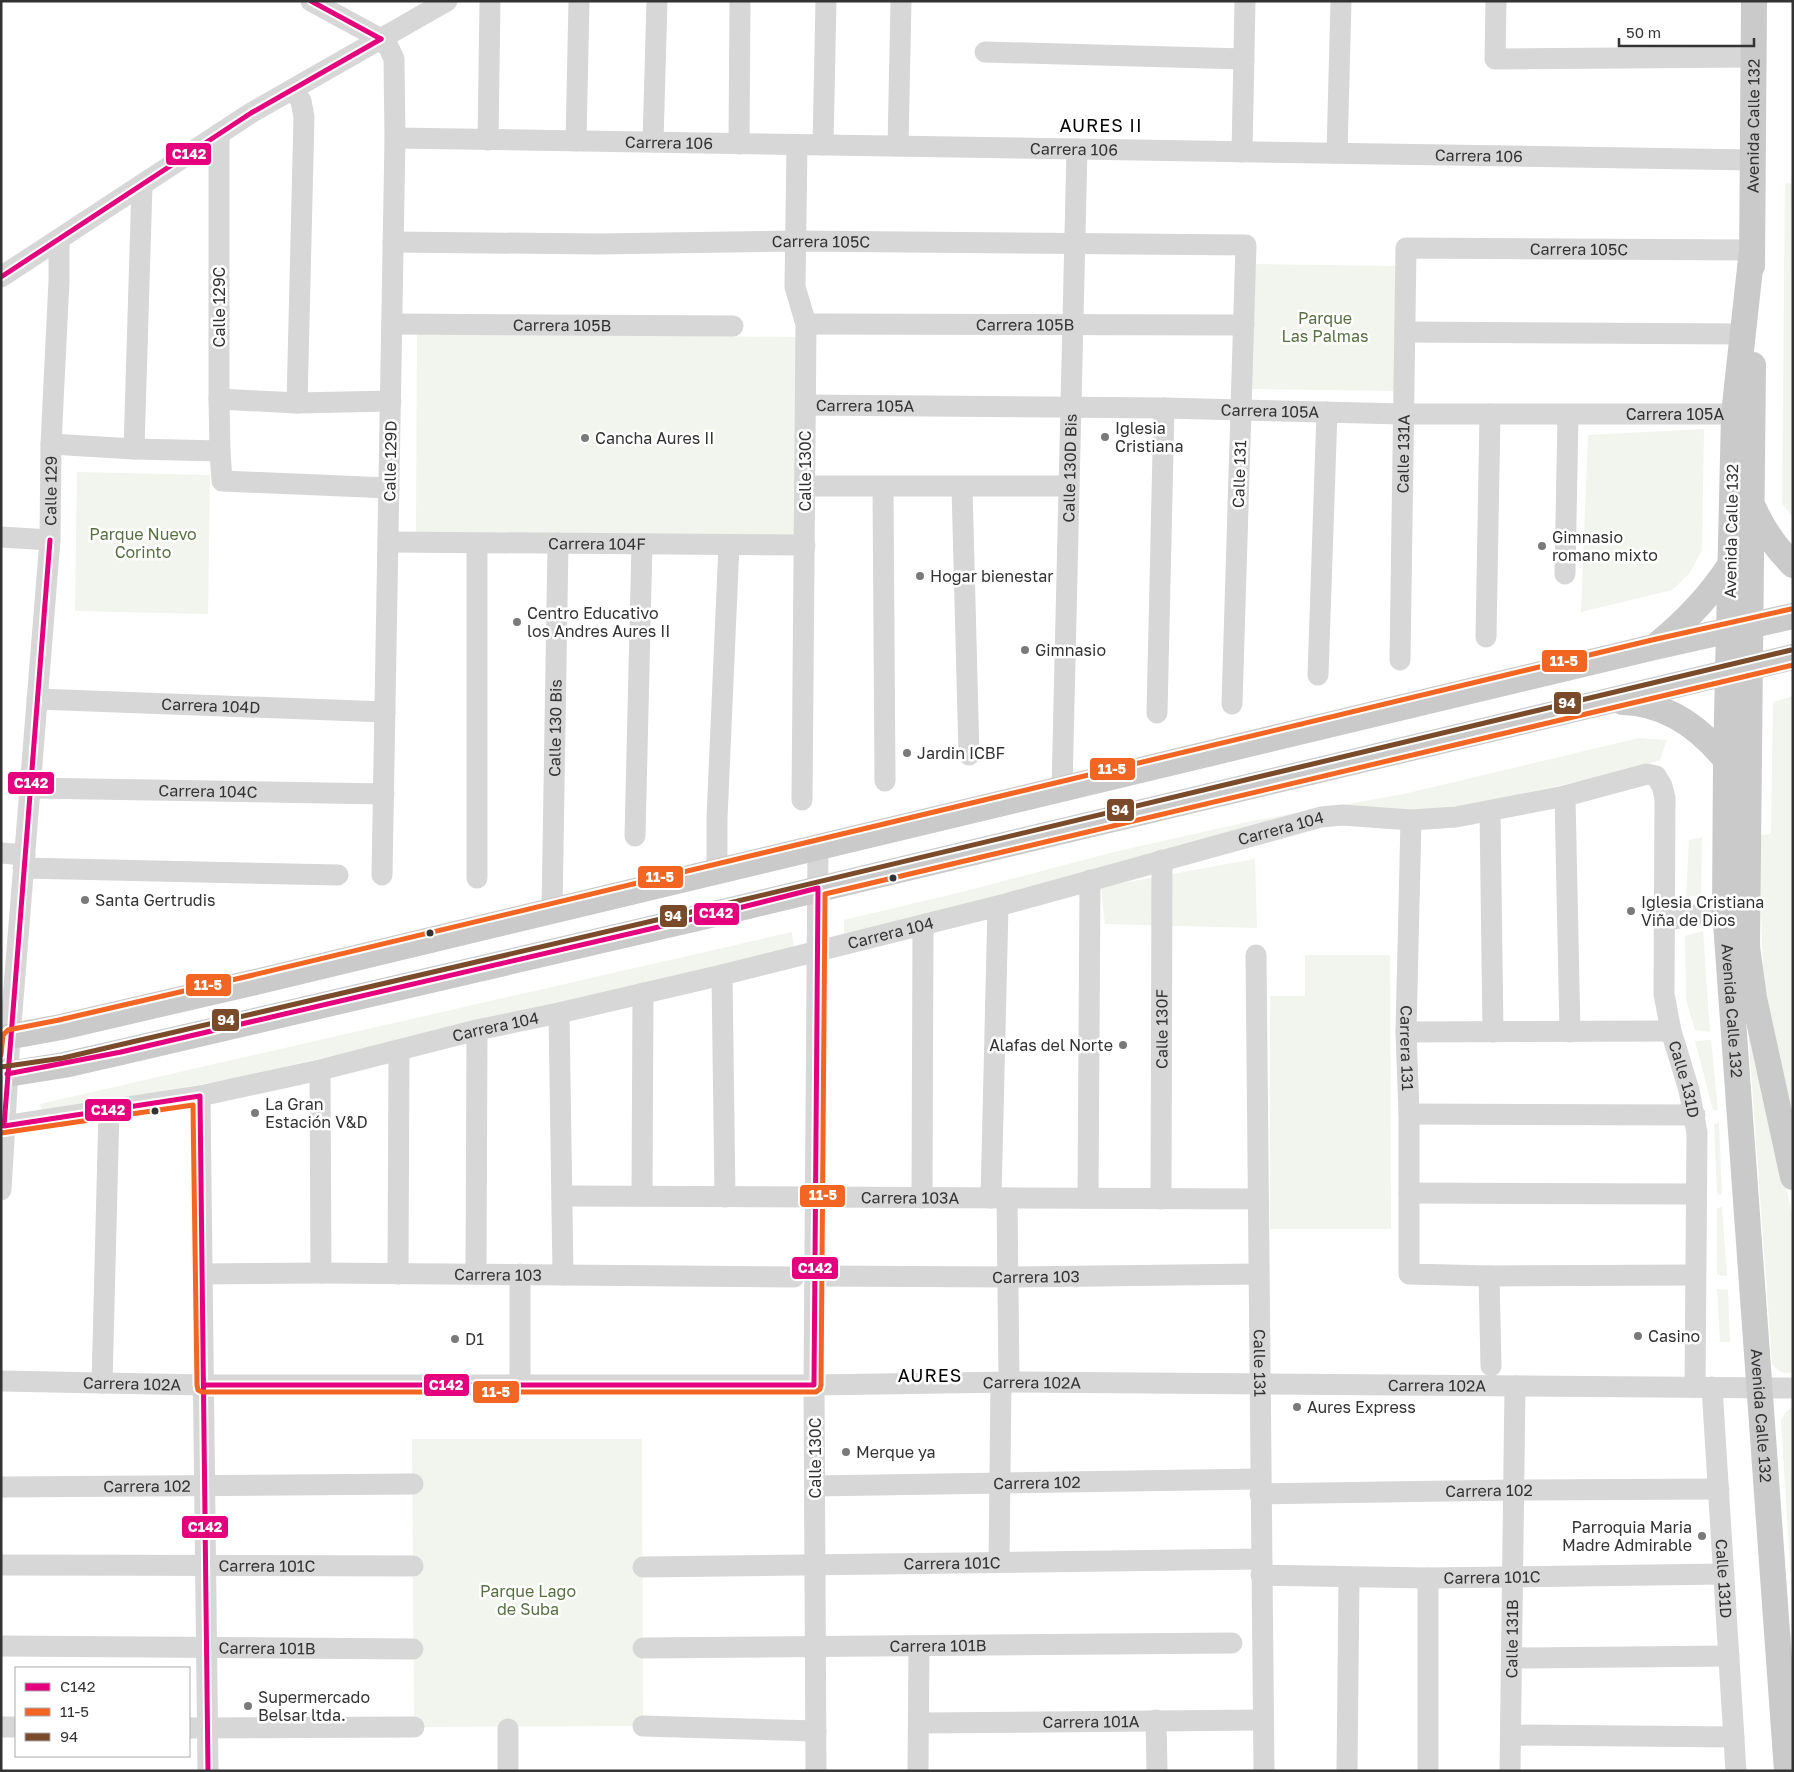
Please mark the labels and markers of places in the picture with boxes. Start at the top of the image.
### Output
place label: Iglesia Cristiana [1115,418,1184,456]
place label: Cancha Aures II [595,428,714,448]
marker: Iglesia Cristiana [1099,431,1111,443]
marker: Cancha Aures II [579,432,591,444]
place label: Gimnasio romano mixto [1552,527,1658,565]
marker: Gimnasio romano mixto [1536,540,1548,552]
place label: Hogar bienestar [930,566,1054,586]
marker: Hogar bienestar [914,570,926,582]
place label: Centro Educativo los Andres Aures II [527,603,670,641]
marker: Centro Educativo los Andres Aures II [511,616,523,628]
place label: Gimnasio [1035,640,1106,660]
marker: Gimnasio [1019,644,1031,656]
place label: Jardin ICBF [917,743,1005,763]
marker: Jardin ICBF [901,747,913,759]
unlabelled marker [888,873,898,883]
place label: Santa Gertrudis [95,890,215,910]
place label: Iglesia Cristiana Viña de Dios [1641,892,1764,930]
marker: Santa Gertrudis [79,894,91,906]
marker: Iglesia Cristiana Viña de Dios [1625,905,1637,917]
unlabelled marker [425,928,435,938]
place label: Alafas del Norte [989,1035,1113,1055]
marker: Alafas del Norte [1117,1039,1129,1051]
place label: La Gran Estación V&D [265,1094,368,1132]
unlabelled marker [150,1106,160,1116]
marker: La Gran Estación V&D [249,1107,261,1119]
place label: Casino [1648,1326,1700,1346]
place label: D1 [465,1329,484,1349]
marker: Casino [1632,1330,1644,1342]
marker: D1 [449,1333,461,1345]
place label: Aures Express [1307,1397,1416,1417]
marker: Aures Express [1291,1401,1303,1413]
place label: Merque ya [856,1442,935,1462]
marker: Merque ya [840,1446,852,1458]
place label: Parroquia Maria Madre Admirable [1562,1517,1692,1555]
marker: Parroquia Maria Madre Admirable [1696,1530,1708,1542]
place label: Supermercado Belsar ltda. [258,1687,370,1725]
marker: Supermercado Belsar ltda. [242,1700,254,1712]

